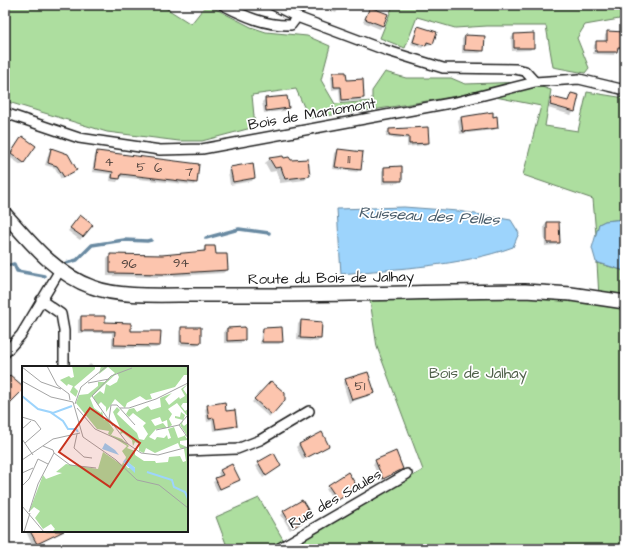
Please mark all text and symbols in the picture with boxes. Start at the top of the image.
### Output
street label: Bois de Mariomont [246,92,378,136]
house number: 11 [347,150,351,168]
house number: 4 [105,153,114,171]
house number: 5 [136,158,146,176]
house number: 6 [154,159,162,177]
house number: 7 [185,163,193,181]
water label: Ruisseau des Pelles [358,201,501,231]
house number: 94 [173,254,189,272]
house number: 96 [121,255,137,273]
street label: Route du Bois de Jalhay [248,266,414,291]
park label: Bois de Jalhay [429,363,527,385]
inset map [22,366,188,532]
house number: 51 [355,377,366,395]
street label: Rue des Saules [284,464,386,534]

